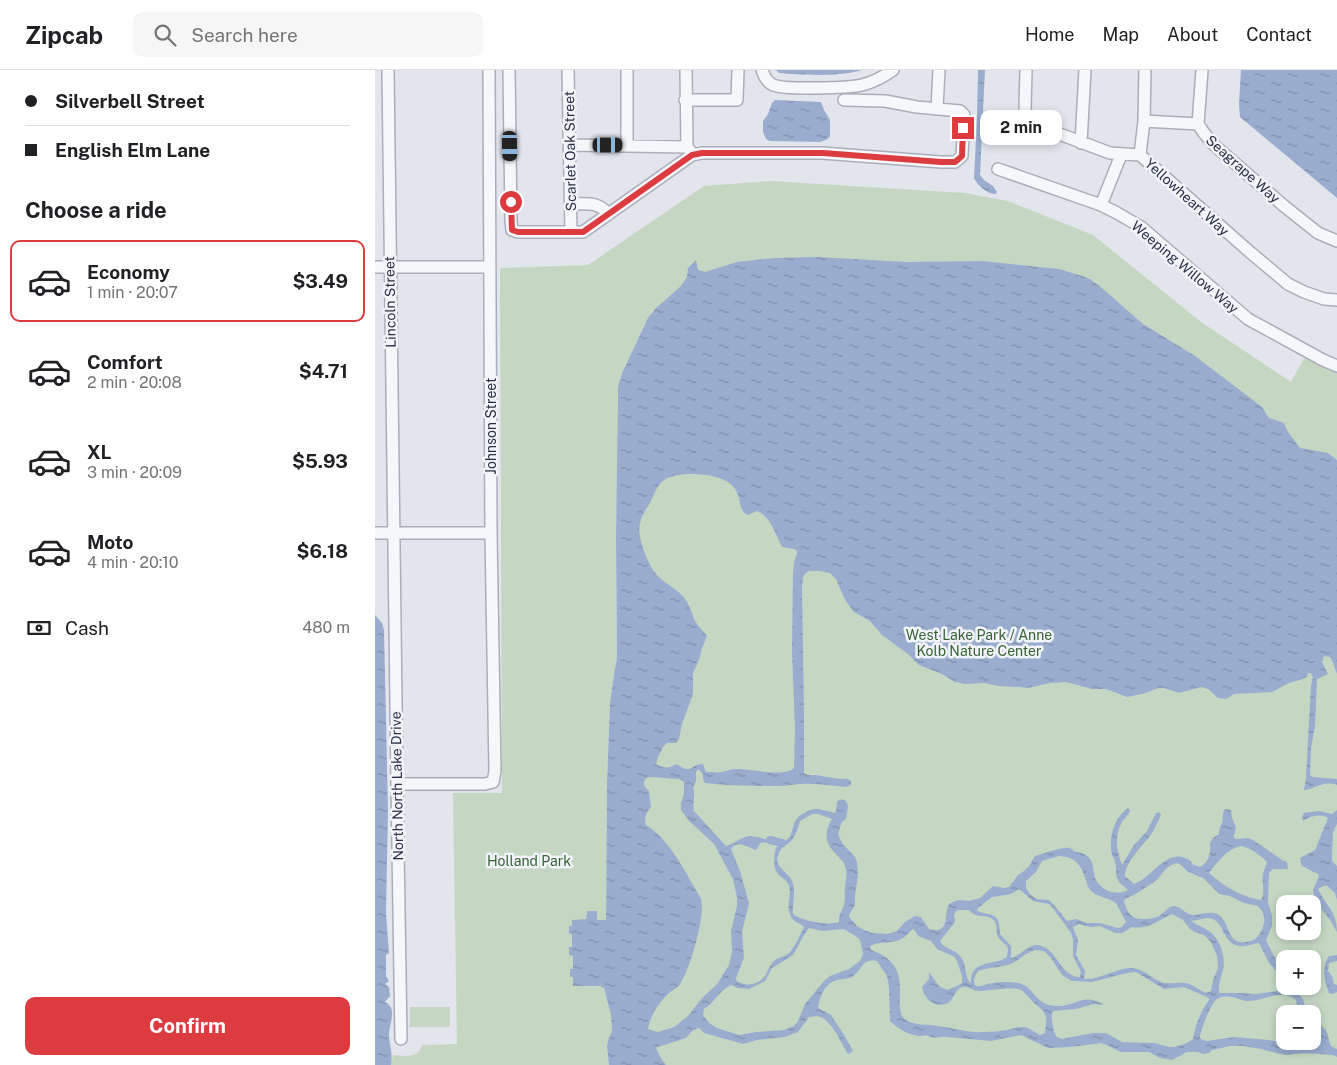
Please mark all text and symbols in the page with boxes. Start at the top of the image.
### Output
search box [133,12,483,57]
text: Zipcab [25,21,103,49]
icon: search [151,21,179,49]
text: Search here [191,24,298,46]
text: Home [1025,24,1075,45]
text: Map [1103,24,1139,45]
text: About [1167,24,1218,45]
text: Contact [1246,24,1312,45]
text: Silverbell Street [55,90,205,112]
street label: Scarlet Oak Street [561,91,579,211]
callout: 2 min [981,110,1063,146]
route end [952,117,974,139]
text: 2 min [1000,118,1042,137]
car [502,131,517,161]
street label: Seagrape Way [1203,132,1284,207]
car [593,138,623,153]
text: English Elm Lane [55,139,210,161]
street label: Yellowheart Way [1142,155,1233,239]
route start [500,191,522,213]
text: Choose a ride [25,197,167,223]
street label: Weeping Willow Way [1128,218,1242,317]
street label: Lincoln Street [381,256,399,348]
icon: car [27,259,72,304]
text: Economy [87,261,170,283]
text: $3.49 [292,270,348,292]
text: 1 min · 20:07 [87,283,178,302]
icon: car [27,349,72,394]
text: Comfort [87,351,163,373]
text: $4.71 [299,360,348,382]
text: 2 min · 20:08 [87,373,182,392]
street label: Johnson Street [483,378,499,474]
icon: car [27,439,72,484]
text: XL [87,441,112,463]
text: $5.93 [292,450,348,472]
text: 3 min · 20:09 [87,463,182,482]
icon: car [27,529,72,574]
text: Moto [87,531,133,553]
text: $6.18 [297,540,348,562]
text: 4 min · 20:10 [87,553,179,572]
icon: cash [25,614,53,642]
text: Cash [65,617,109,639]
text: 480 m [302,618,350,637]
park label: West Lake Park / Anne Kolb Nature Center [906,627,1052,659]
street label: North North Lake Drive [388,711,406,861]
park label: Holland Park [487,853,571,869]
map controls [1276,895,1321,1050]
button: locate [1276,895,1321,940]
button: + [1276,950,1321,995]
button: Confirm [25,997,350,1055]
button: − [1276,1005,1321,1050]

